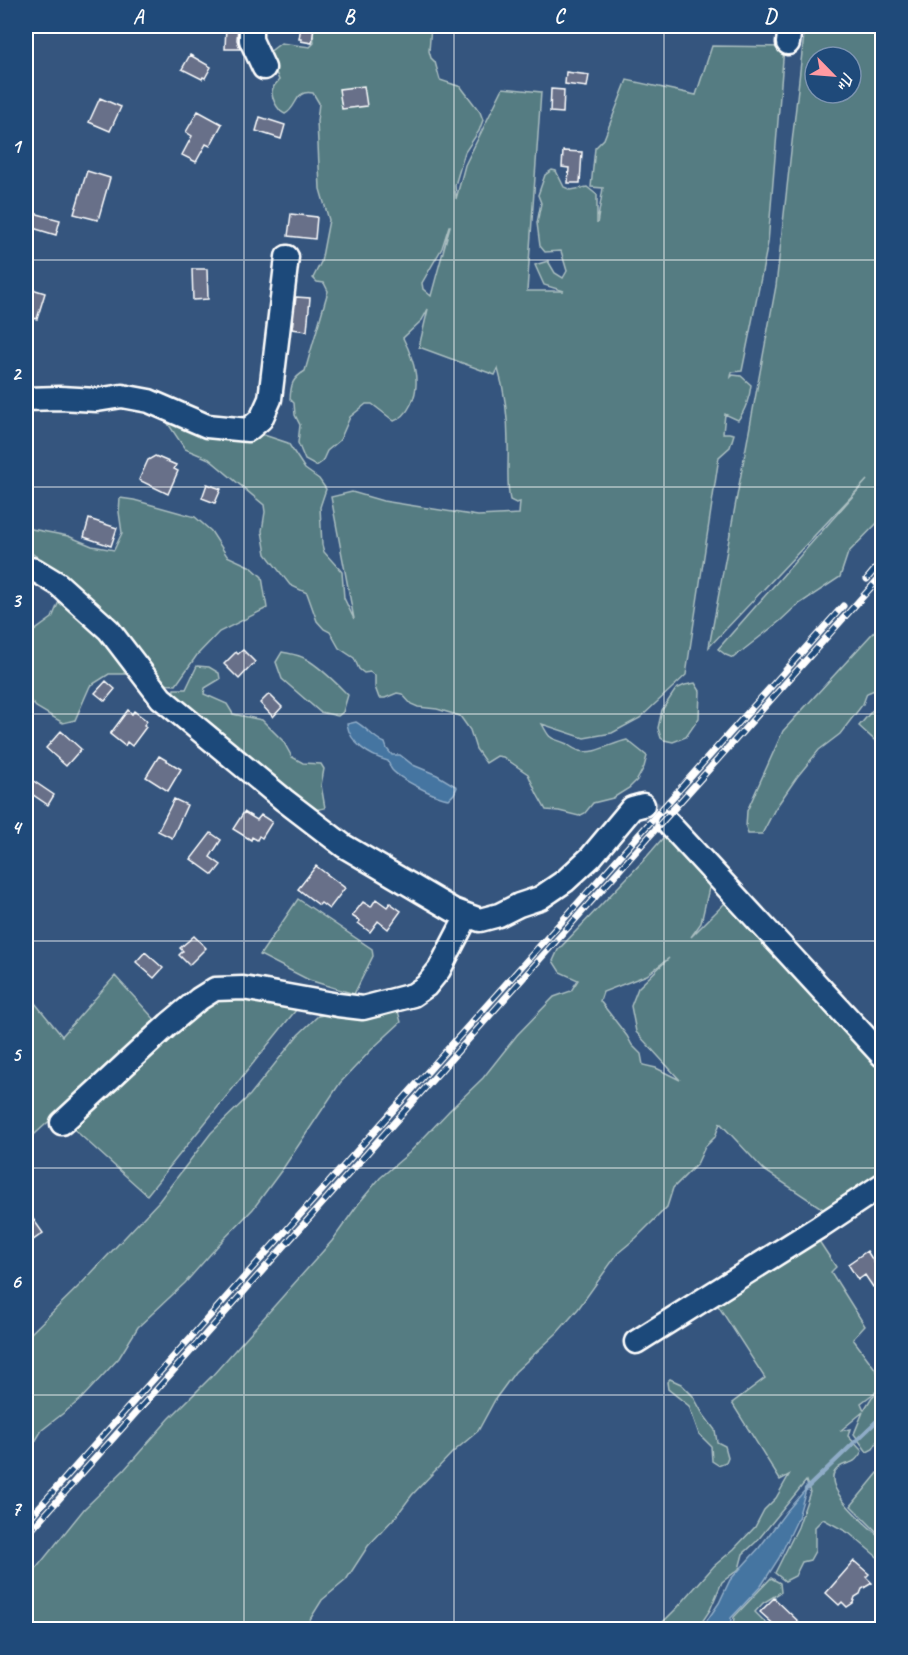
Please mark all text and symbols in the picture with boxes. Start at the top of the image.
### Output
text: A [133,4,145,29]
text: B [344,4,356,29]
text: C [554,4,566,29]
text: D [764,4,778,29]
north arrow [803,45,863,105]
text: Пн [833,69,858,94]
text: 1 [12,134,23,159]
text: 2 [12,361,23,386]
text: 3 [12,588,23,613]
text: 4 [12,815,24,840]
text: 5 [12,1042,23,1067]
text: 6 [11,1269,22,1294]
text: 7 [12,1496,23,1521]

